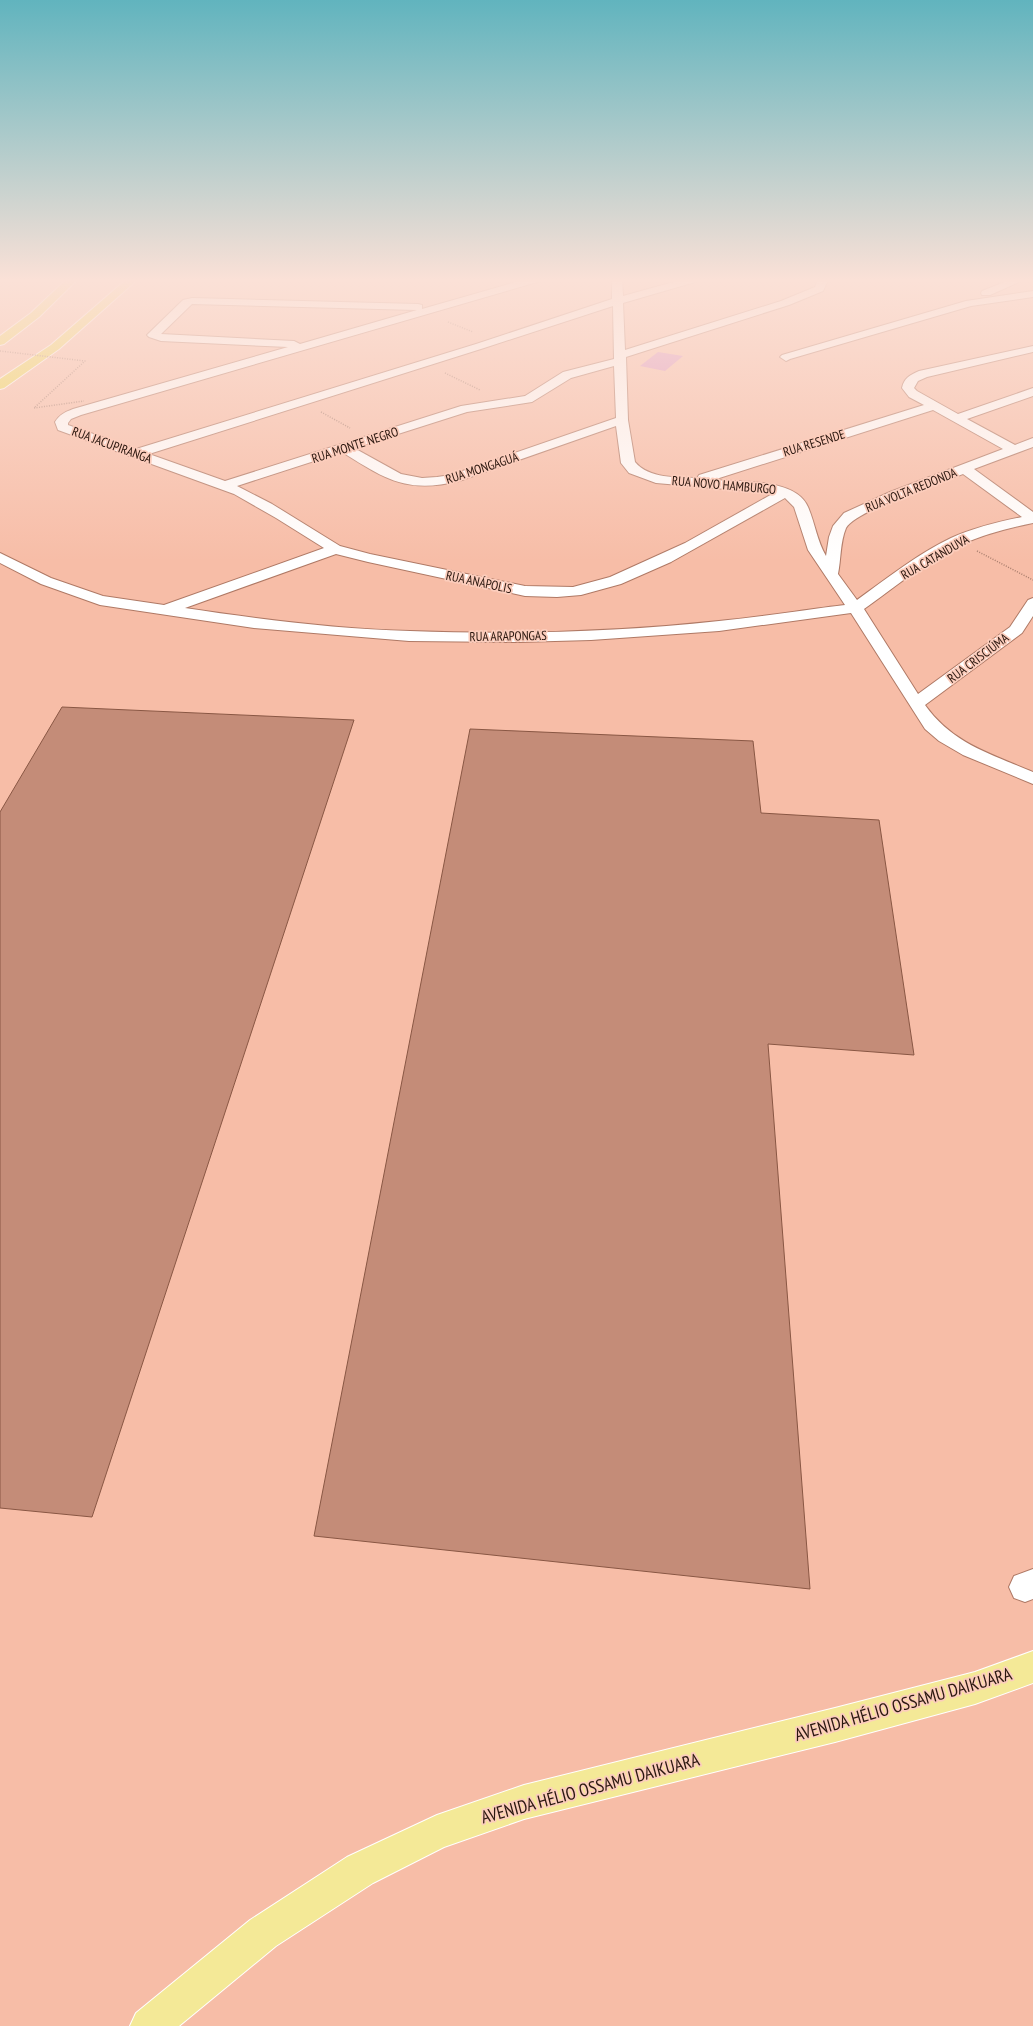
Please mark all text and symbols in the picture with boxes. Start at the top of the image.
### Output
street label: RUA JACUPIRANGA [70,423,155,468]
street label: RUA MONTE NEGRO [310,423,400,467]
street label: RUA RESENDE [781,426,847,460]
street label: RUA MONGAGUÁ [443,448,521,488]
street label: RUA VOLTA REDONDA [863,464,960,516]
street label: RUA NOVO HAMBURGO [671,472,777,498]
street label: RUA CATANDUVA [898,530,973,583]
street label: RUA ANÁPOLIS [444,567,514,597]
street label: RUA ARAPONGAS [469,627,547,645]
street label: RUA CRISCIÚMA [944,629,1013,687]
street label: AVENIDA HÉLIO OSSAMU DAIKUARA [792,1662,1015,1746]
street label: AVENIDA HÉLIO OSSAMU DAIKUARA [478,1748,702,1828]

